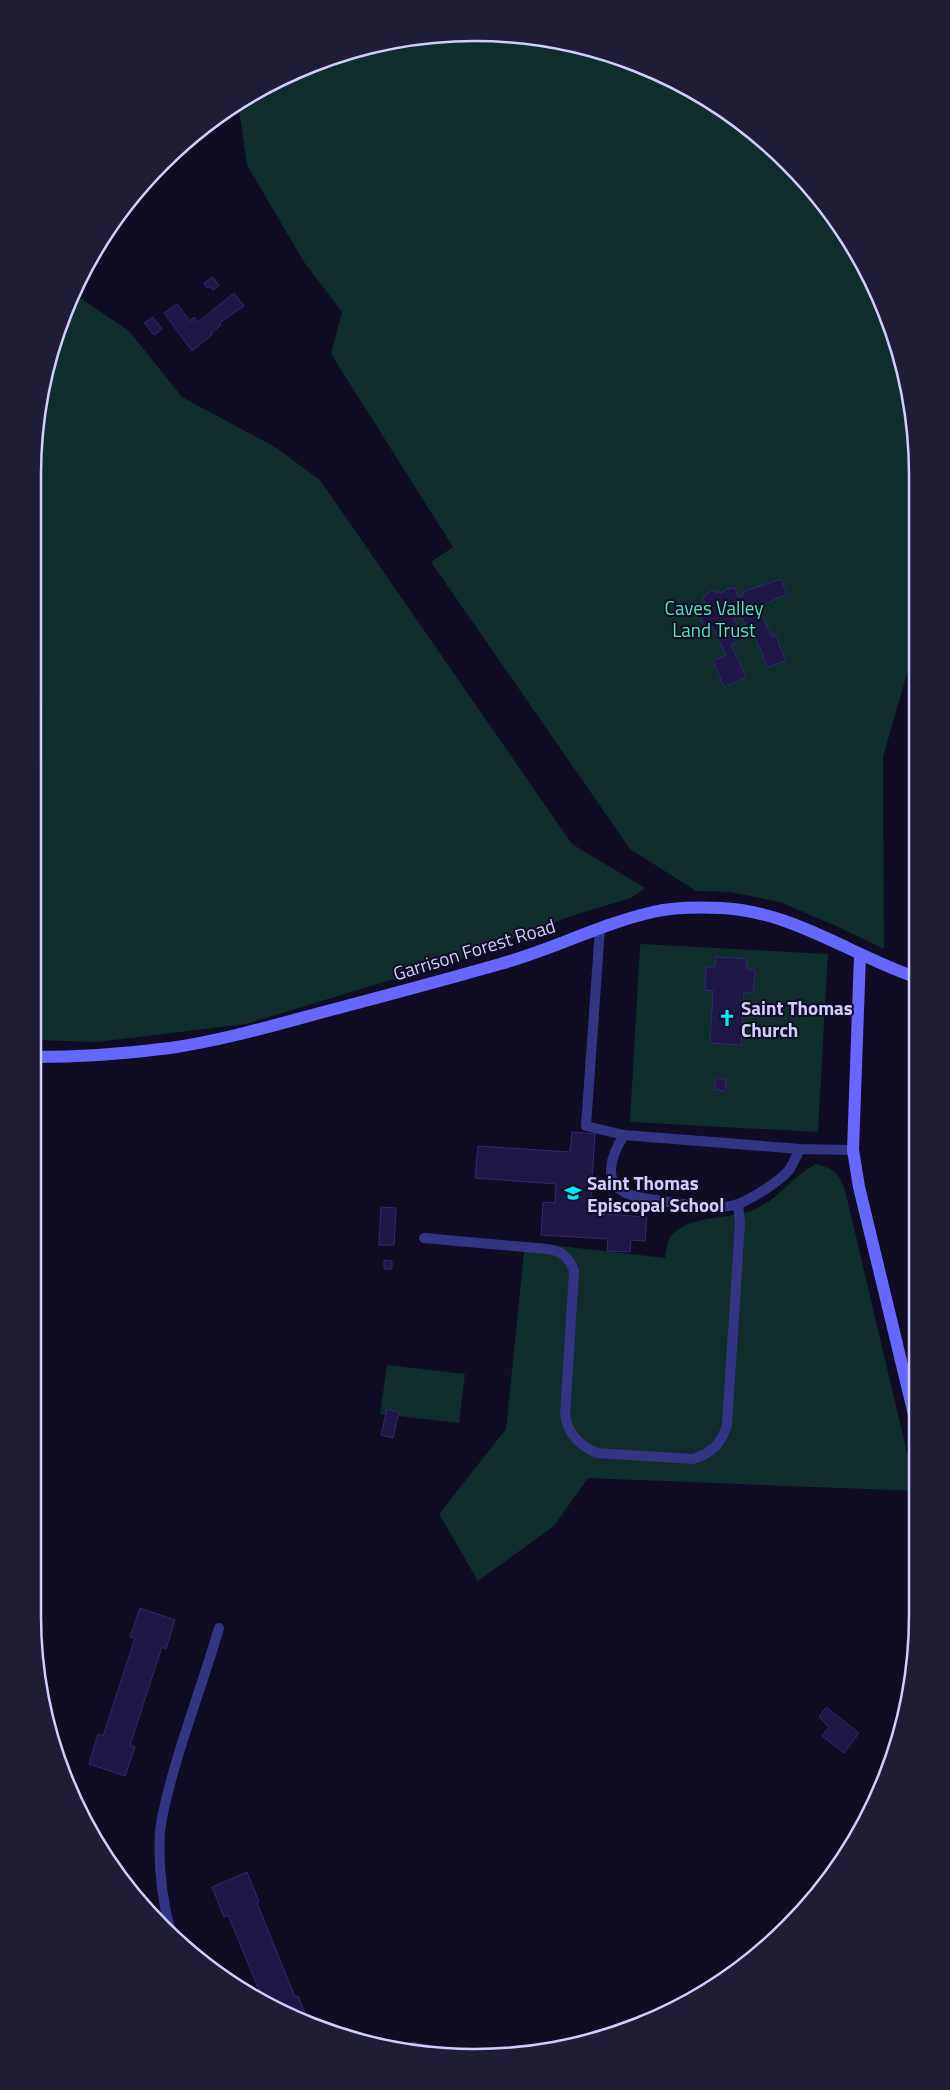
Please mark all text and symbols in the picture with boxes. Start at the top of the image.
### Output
park label: Caves Valley Land Trust [665,593,763,644]
street label: Garrison Forest Road [389,911,559,987]
place label: Saint Thomas Church [741,993,853,1044]
church icon: Saint Thomas Church [717,1008,737,1028]
place label: Saint Thomas Episcopal School [587,1168,724,1219]
school or university icon: Saint Thomas Episcopal School [563,1183,583,1203]

